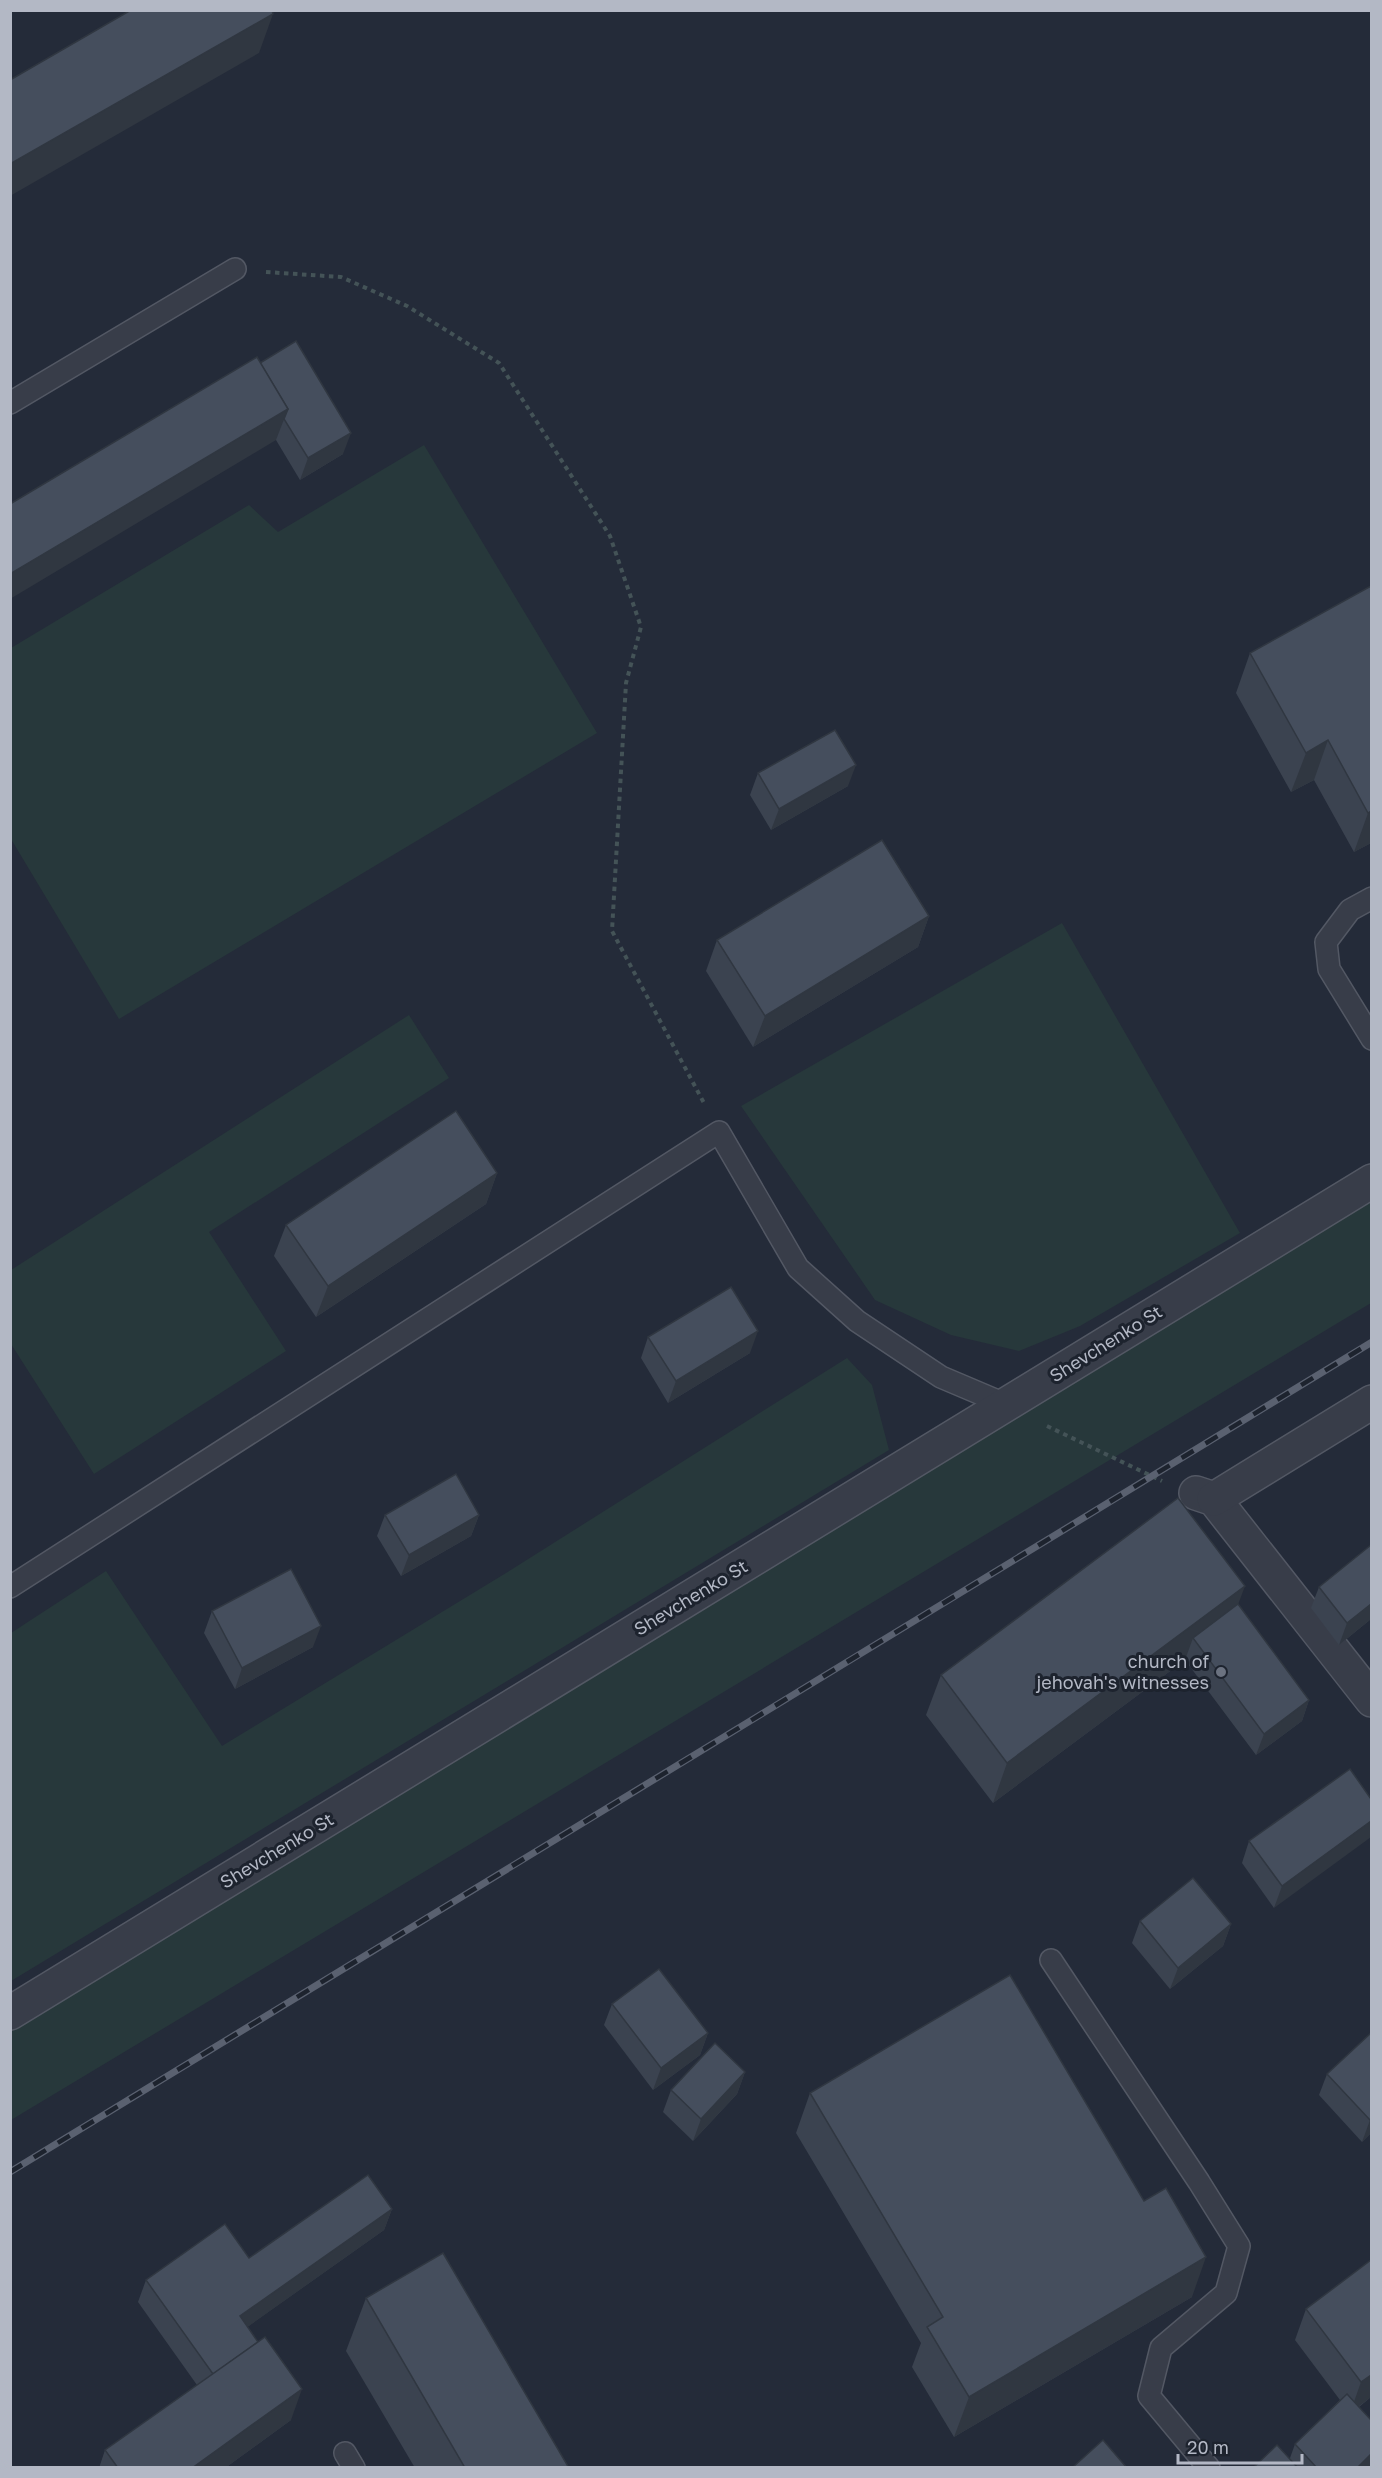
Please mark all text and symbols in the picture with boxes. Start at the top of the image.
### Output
street label: Shevchenko St [1045,1300,1166,1386]
street label: Shevchenko St [630,1555,751,1640]
place label: church of jehovah's witnesses [1035,1650,1209,1693]
marker: church of jehovah's witnesses [1214,1665,1228,1679]
street label: Shevchenko St [216,1808,337,1893]
scale bar [1178,2427,1302,2465]
text: 20 m [1187,2436,1229,2458]

